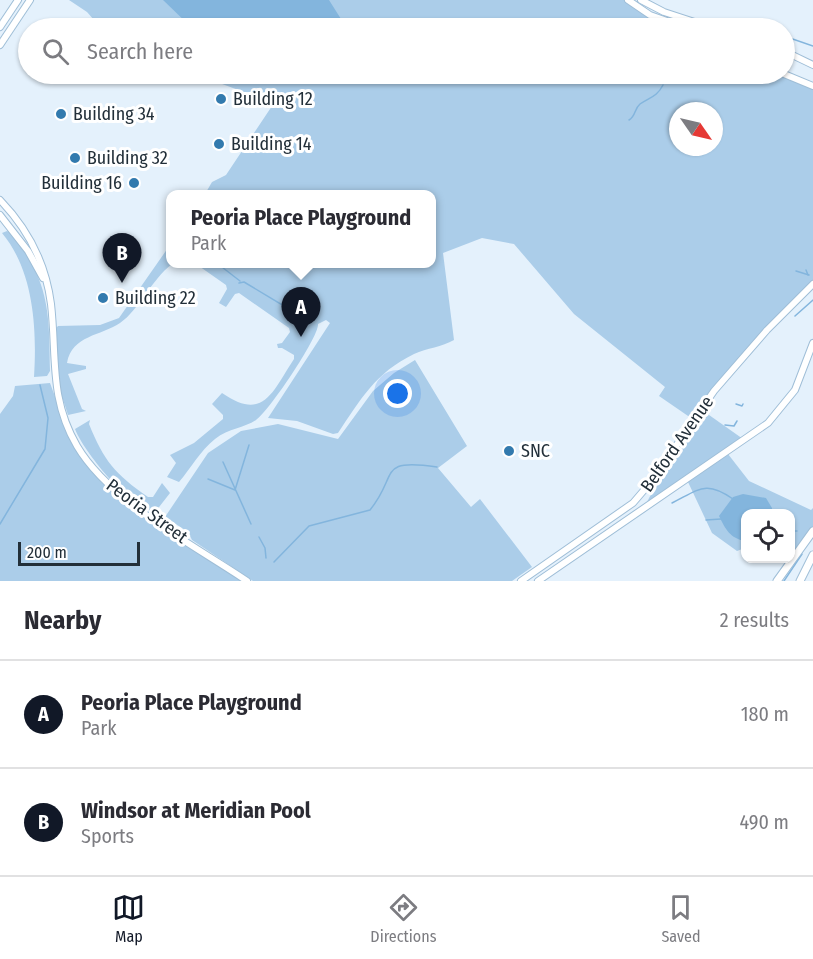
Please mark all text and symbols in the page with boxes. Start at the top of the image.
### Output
search box [18,18,795,84]
icon: search [39,35,72,68]
text: Search here [87,38,193,65]
place label: Building 12 [233,88,313,110]
marker: Building 12 [214,92,228,106]
north arrow [669,102,723,156]
place label: Building 34 [73,103,155,125]
marker: Building 34 [54,107,68,121]
place label: Building 14 [231,133,312,155]
marker: Building 14 [212,137,226,151]
place label: Building 32 [87,147,168,169]
marker: Building 32 [68,151,82,165]
place label: Building 16 [41,172,122,194]
marker: Building 16 [127,176,141,190]
popup [166,190,436,268]
text: Peoria Place Playground [191,204,411,231]
text: Park [191,231,226,255]
pin: B [102,234,142,283]
place label: Building 22 [115,287,196,309]
pin: A [282,288,320,337]
marker: Building 22 [96,291,110,305]
your location [383,379,412,408]
street label: Belford Avenue [636,392,718,496]
place label: SNC [521,440,550,462]
marker: SNC [502,444,516,458]
street label: Peoria Street [102,474,192,548]
map controls [741,509,795,563]
button: locate [741,509,795,563]
scale bar [18,539,140,566]
text: 200 m [27,543,67,562]
text: Nearby [24,605,101,636]
text: 2 results [720,608,789,632]
text: Peoria Place Playground [81,689,302,716]
text: A [38,702,49,726]
text: 180 m [741,702,789,726]
text: Park [81,716,117,740]
text: Windsor at Meridian Pool [81,797,311,824]
text: B [38,810,49,834]
text: 490 m [739,810,789,834]
text: Sports [81,824,134,848]
tab: Map [112,891,145,946]
tab: Directions [370,891,437,946]
tab: Saved [661,891,701,946]

